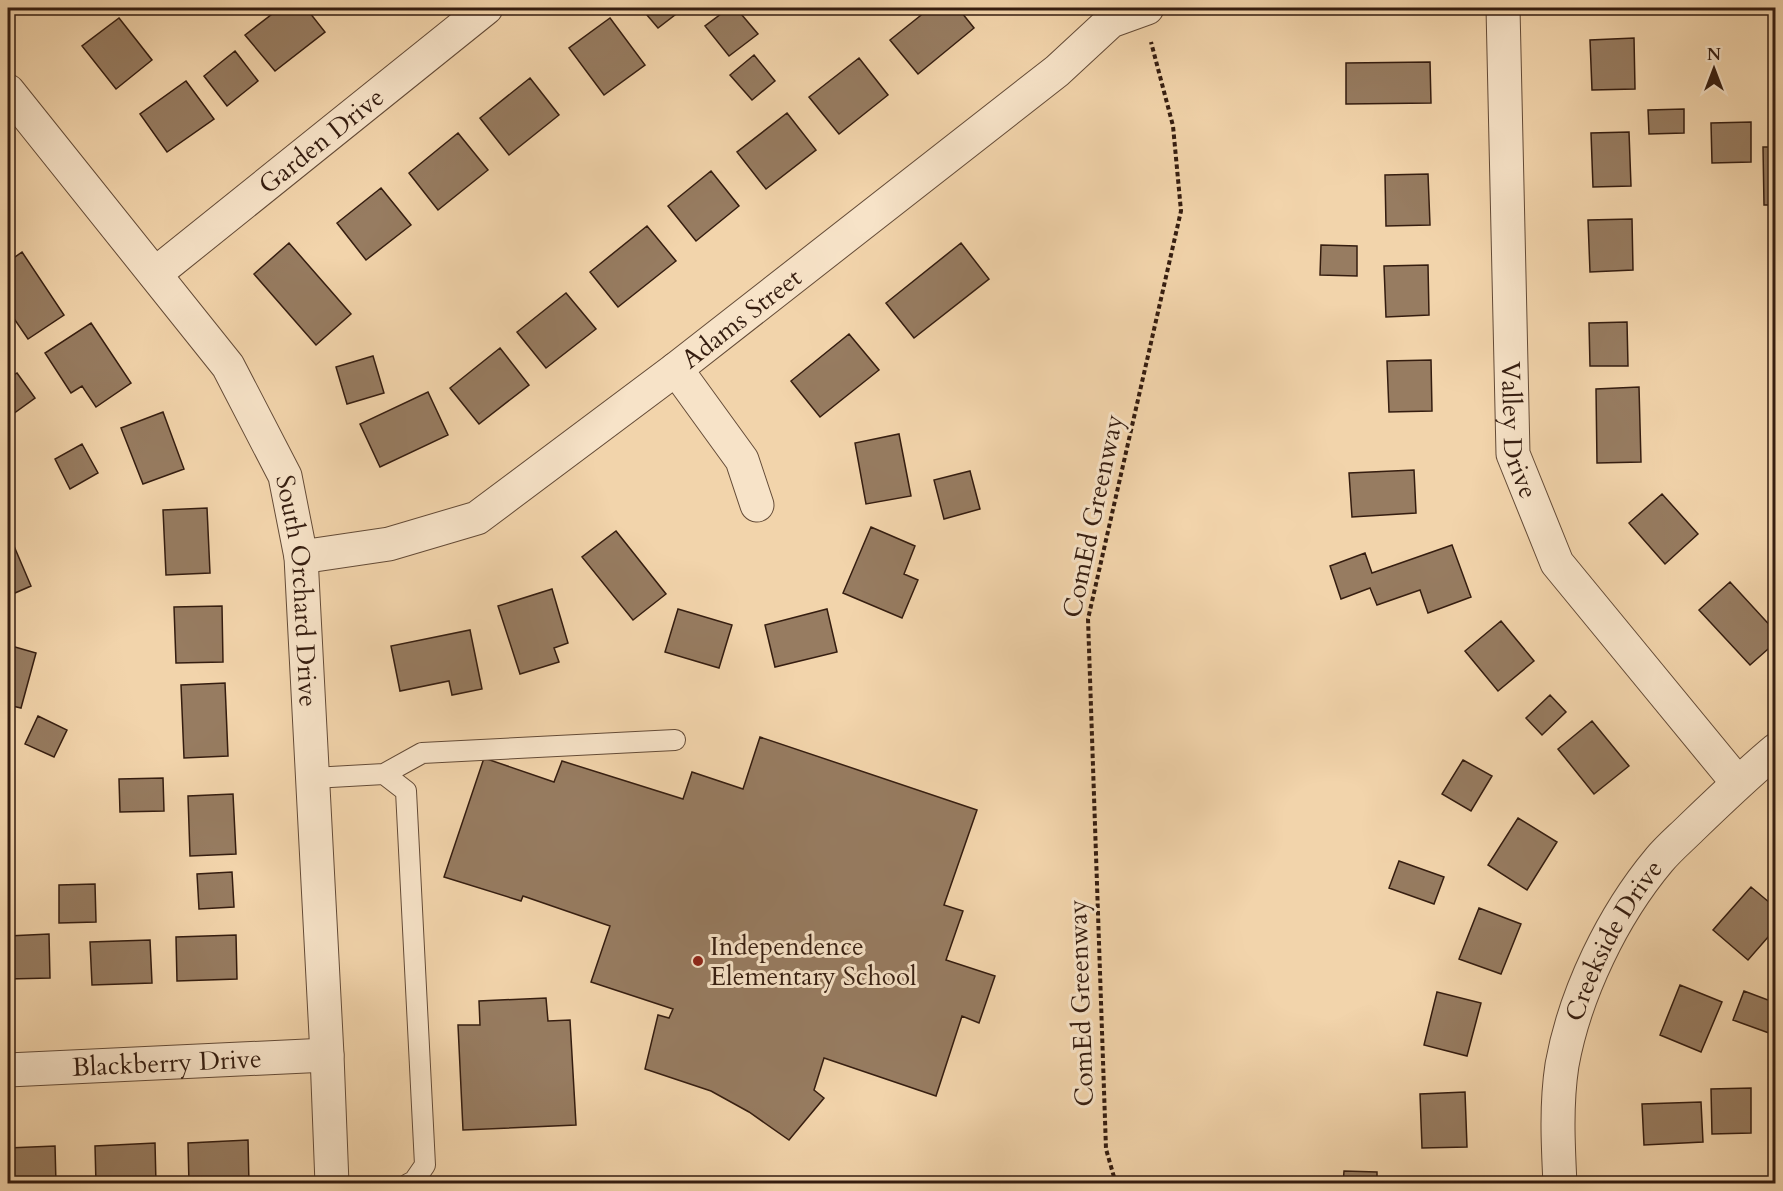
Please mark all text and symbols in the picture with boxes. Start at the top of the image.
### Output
north arrow [1684,39,1744,99]
text: N [1707,44,1721,66]
street label: Garden Drive [251,79,391,202]
street label: Adams Street [674,260,809,376]
street label: Valley Drive [1493,361,1547,504]
street label: ComEd Greenway [1054,411,1132,621]
street label: South Orchard Drive [268,472,326,708]
street label: Creekside Drive [1556,852,1670,1025]
street label: ComEd Greenway [1060,899,1102,1107]
place label: Independence Elementary School [710,929,917,994]
marker: Independence Elementary School [691,954,705,968]
street label: Blackberry Drive [71,1041,262,1084]

